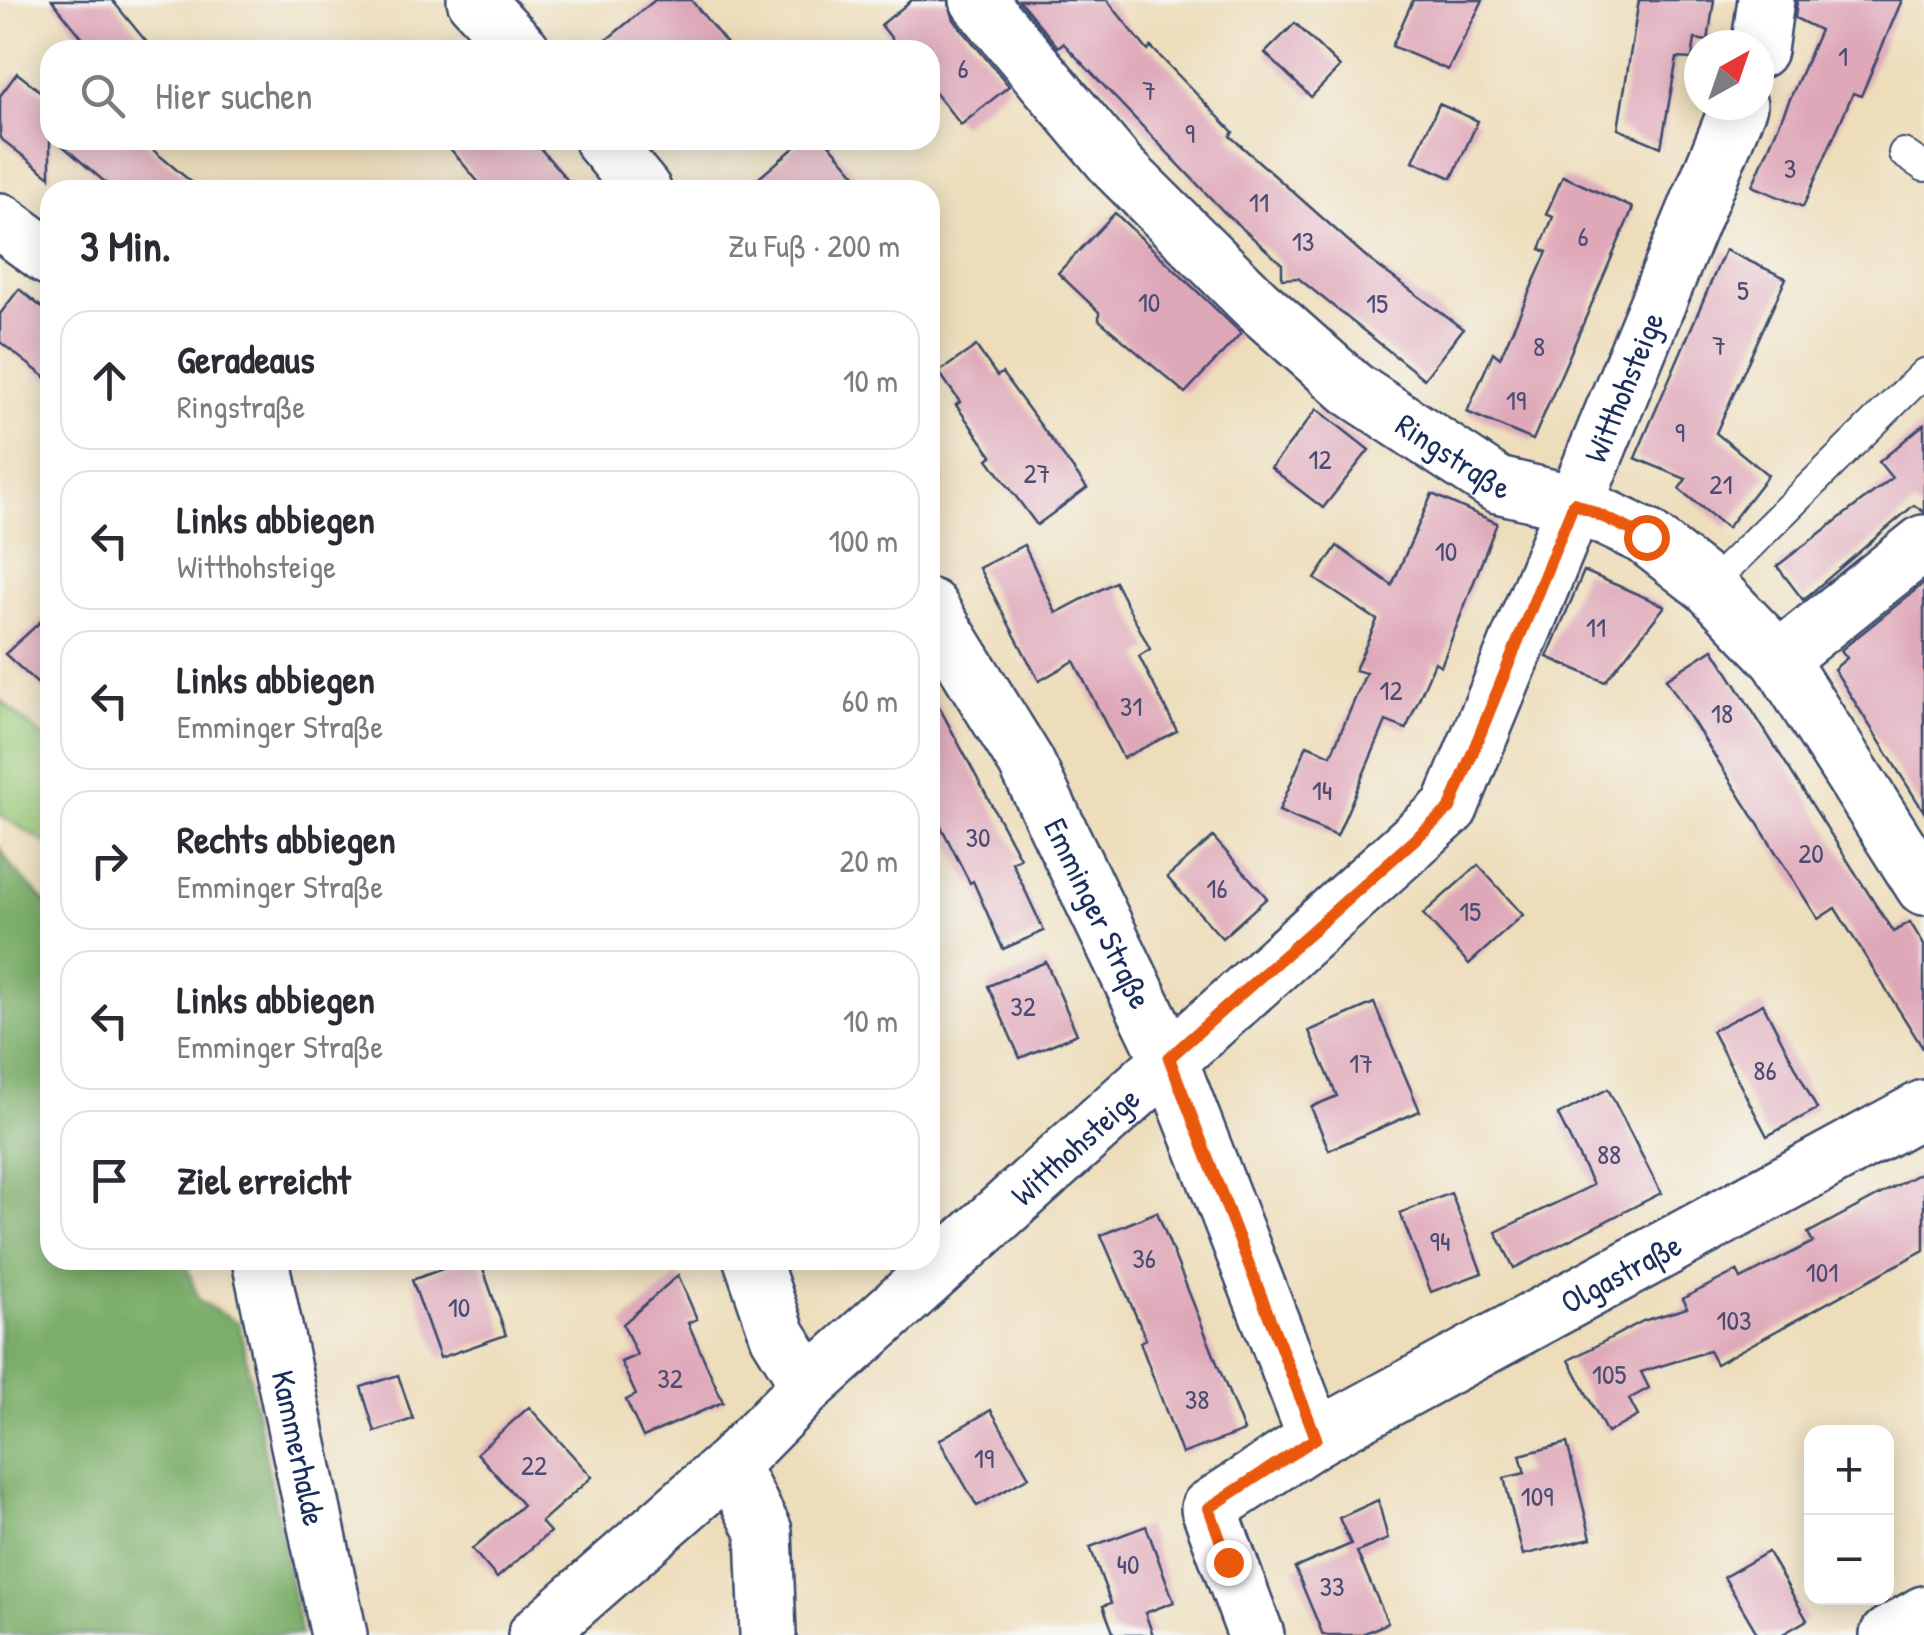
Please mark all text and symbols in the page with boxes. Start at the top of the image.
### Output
north arrow [1684,30,1774,120]
house number: 1 [1838,37,1848,75]
search box [40,40,940,150]
house number: 6 [957,49,969,87]
icon: search [75,68,130,123]
text: Hier suchen [155,69,313,121]
house number: 7 [1142,71,1156,109]
house number: 9 [1185,114,1195,152]
house number: 3 [1784,149,1796,187]
house number: 11 [1249,183,1269,221]
text: 3 Min. [80,217,171,274]
house number: 6 [1577,217,1589,255]
house number: 13 [1292,222,1314,260]
text: Zu Fuß · 200 m [728,224,900,267]
house number: 5 [1737,271,1749,309]
house number: 10 [1138,283,1160,321]
house number: 15 [1366,284,1388,322]
street label: Witthohsteige [1573,305,1673,469]
house number: 7 [1712,326,1726,364]
house number: 8 [1533,327,1545,365]
text: Geradeaus [177,333,315,385]
icon: ahead [82,353,137,408]
text: 10 m [843,359,898,402]
house number: 19 [1506,381,1526,419]
text: Ringstraße [177,385,305,428]
street label: Ringstraße [1388,402,1514,508]
house number: 9 [1675,413,1685,451]
house number: 12 [1308,440,1332,478]
house number: 27 [1024,454,1050,492]
house number: 21 [1709,465,1733,503]
text: Links abbiegen [177,493,375,545]
icon: left [82,513,137,568]
route start [1624,515,1670,561]
text: 100 m [829,519,898,562]
house number: 10 [1435,532,1457,570]
text: Witthohsteige [177,545,336,588]
house number: 11 [1586,608,1606,646]
text: Links abbiegen [177,653,375,705]
house number: 12 [1379,671,1403,709]
icon: left [82,673,137,728]
text: 60 m [842,679,898,722]
house number: 31 [1120,687,1142,725]
house number: 18 [1711,694,1733,732]
text: Emminger Straße [177,705,383,748]
house number: 14 [1312,771,1332,809]
street label: Emminger Straße [1035,811,1163,1016]
text: Rechts abbiegen [177,813,396,865]
house number: 30 [965,818,991,856]
icon: right [82,833,137,888]
house number: 20 [1798,834,1824,872]
text: 20 m [840,839,898,882]
text: Emminger Straße [177,865,383,908]
house number: 16 [1206,869,1228,907]
house number: 15 [1459,892,1481,930]
text: Links abbiegen [177,973,375,1025]
house number: 32 [1010,987,1036,1025]
icon: left [82,993,137,1048]
text: 10 m [843,999,898,1042]
text: Emminger Straße [177,1025,383,1068]
house number: 17 [1349,1044,1373,1082]
house number: 86 [1753,1051,1777,1089]
street label: Witthohsteige [1001,1076,1148,1215]
house number: 88 [1597,1135,1621,1173]
icon: arrive [82,1153,137,1208]
text: Ziel erreicht [177,1154,351,1206]
house number: 94 [1430,1222,1450,1260]
street label: Olgastraße [1553,1222,1689,1323]
house number: 36 [1132,1239,1156,1277]
house number: 101 [1806,1253,1838,1291]
house number: 10 [448,1288,470,1326]
house number: 103 [1716,1301,1752,1339]
house number: 105 [1592,1355,1626,1393]
house number: 32 [657,1359,683,1397]
street label: Kammerhalde [262,1366,337,1530]
house number: 38 [1185,1380,1209,1418]
map controls [1804,1425,1894,1605]
button: + [1804,1425,1894,1515]
house number: 19 [974,1439,994,1477]
house number: 22 [521,1446,547,1484]
house number: 109 [1521,1477,1553,1515]
button: − [1804,1515,1894,1605]
route end [1206,1540,1252,1586]
house number: 40 [1116,1545,1140,1583]
house number: 33 [1319,1567,1345,1605]

